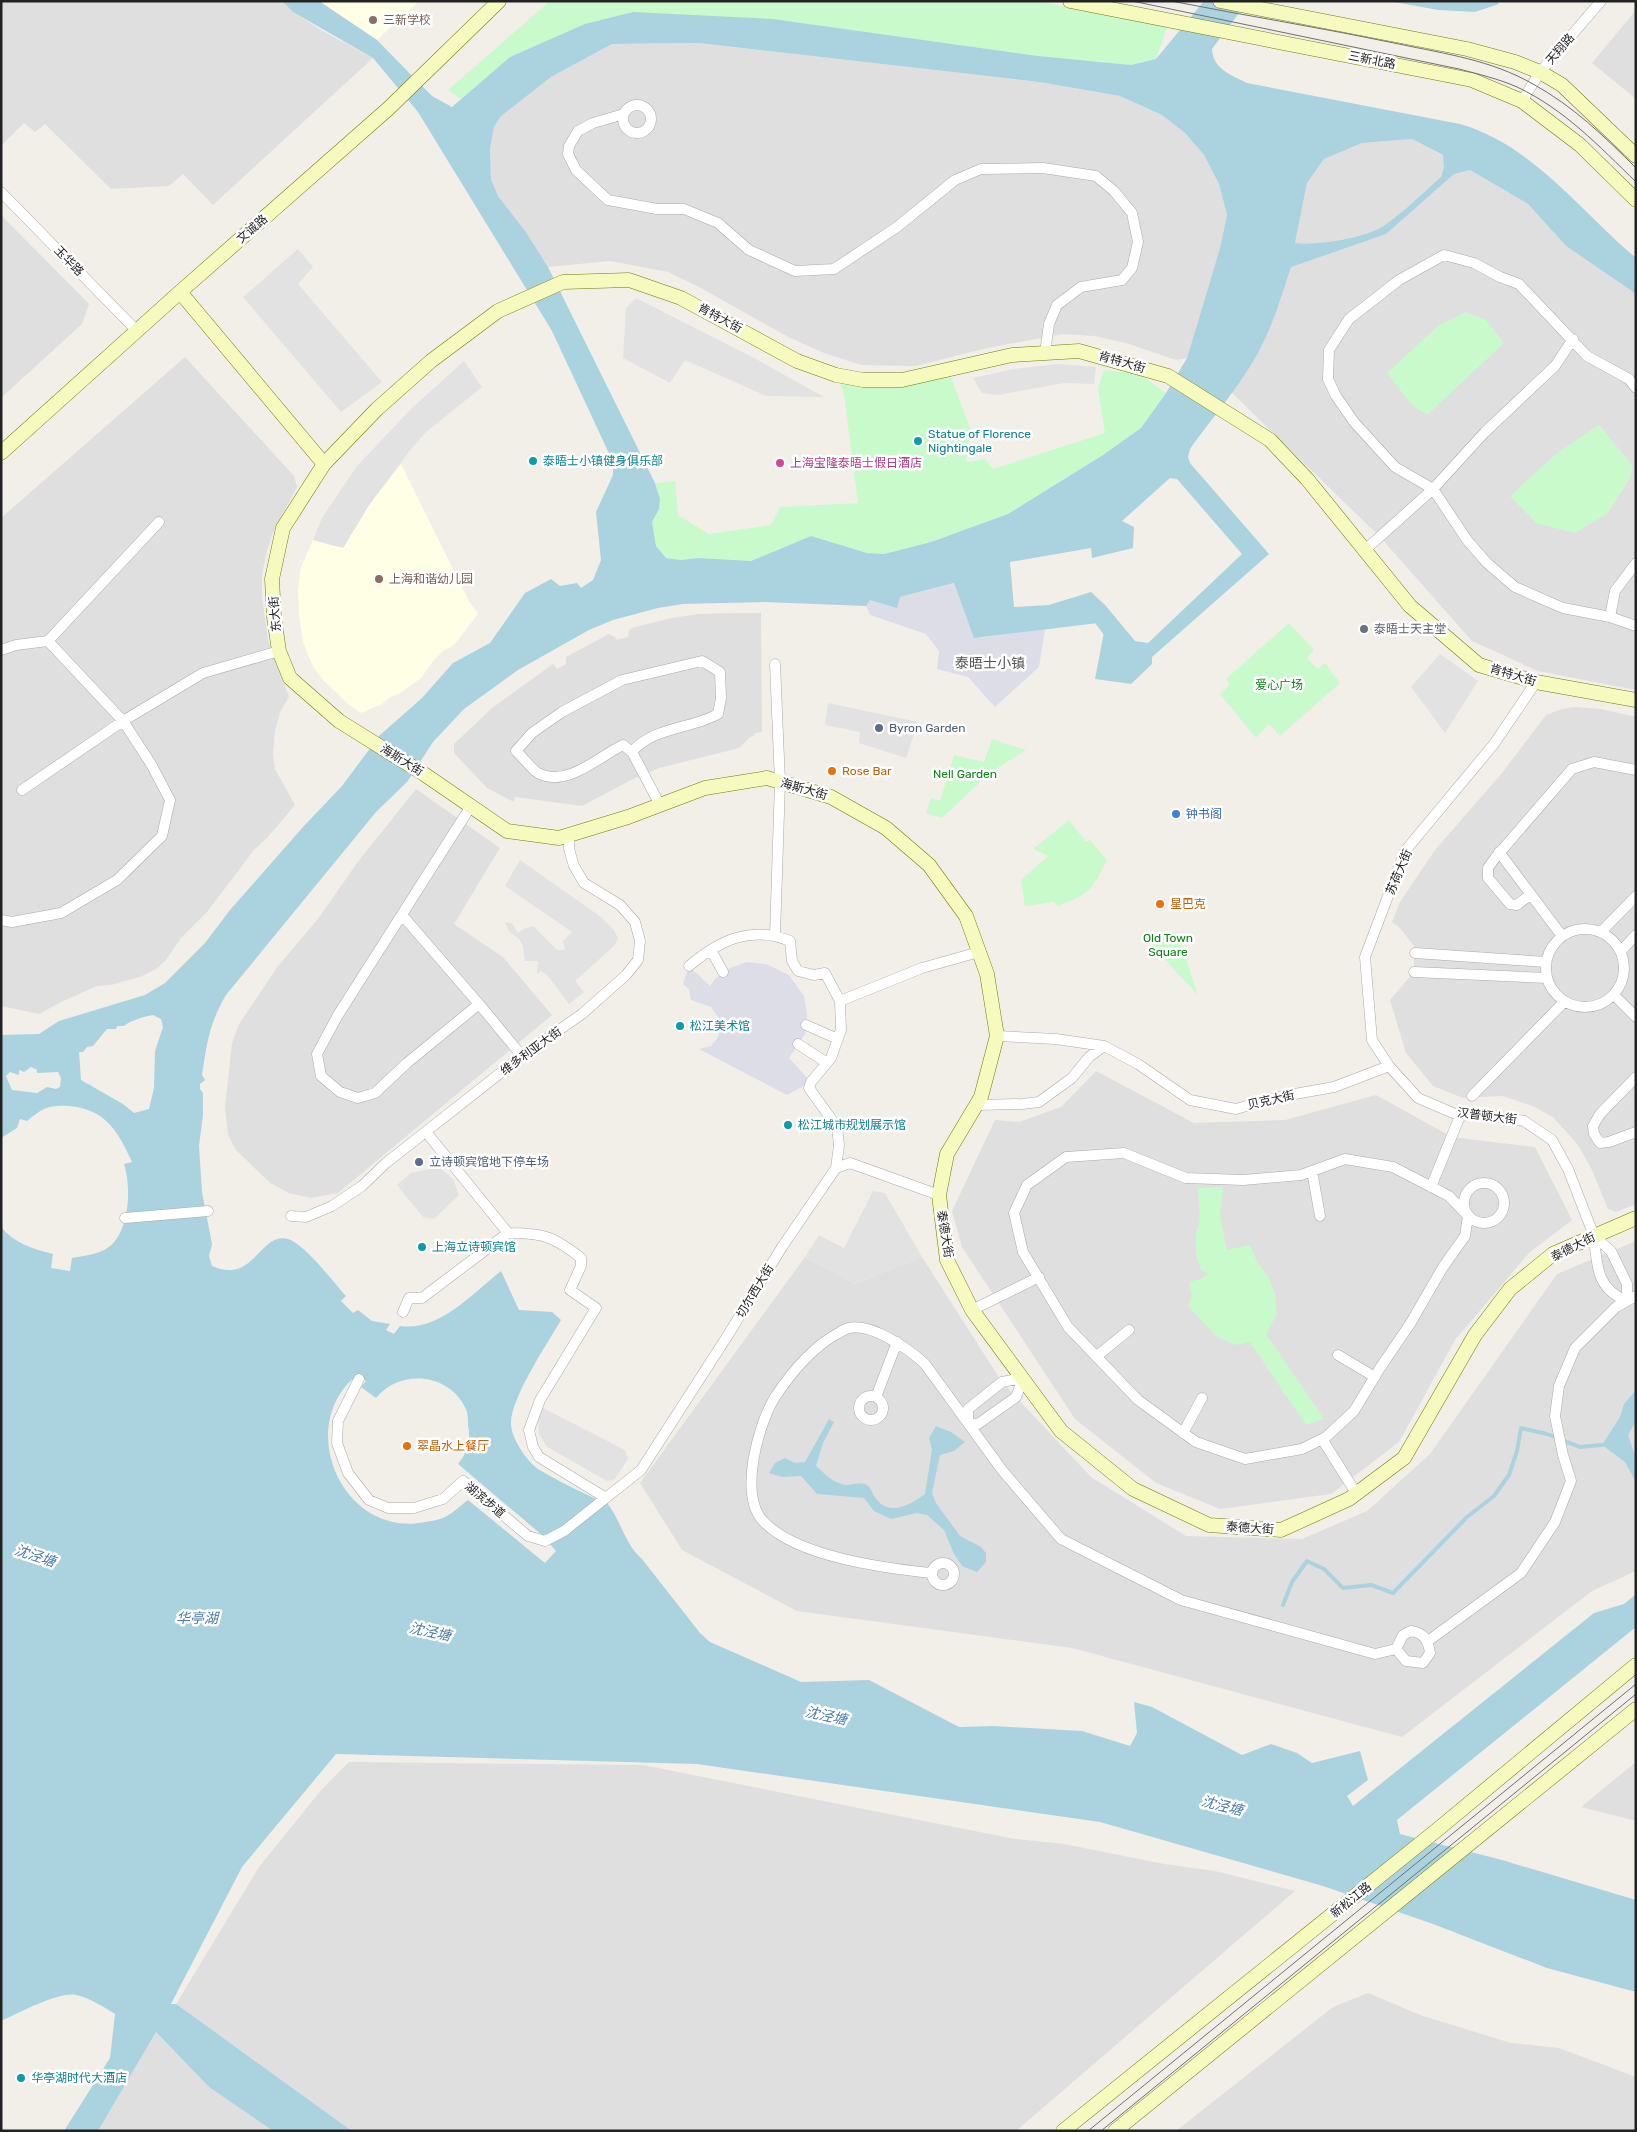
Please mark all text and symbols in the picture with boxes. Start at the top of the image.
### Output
place label: 三新学校 [383,13,431,27]
marker: 三新学校 [367,14,379,26]
street label: 天翔路 [1543,31,1577,67]
street label: 三新北路 [1347,49,1397,71]
street label: 文诚路 [234,212,270,246]
street label: 玉华路 [51,243,87,279]
street label: 肯特大街 [696,301,744,335]
street label: 肯特大街 [1097,349,1147,375]
place label: Statue of Florence Nightingale [928,427,1031,455]
marker: Statue of Florence Nightingale [912,435,924,447]
place label: 泰晤士小镇健身俱乐部 [543,454,663,468]
marker: 泰晤士小镇健身俱乐部 [527,455,539,467]
place label: 上海宝隆泰晤士假日酒店 [790,456,922,470]
marker: 上海宝隆泰晤士假日酒店 [774,457,786,469]
place label: 上海和谐幼儿园 [389,572,473,586]
marker: 上海和谐幼儿园 [373,573,385,585]
street label: 东大街 [266,595,284,633]
place label: 泰晤士天主堂 [1374,622,1446,636]
marker: 泰晤士天主堂 [1358,623,1370,635]
district label: 泰晤士小镇 [955,655,1025,672]
street label: 肯特大街 [1488,661,1538,689]
park label: 爱心广场 [1255,678,1303,692]
place label: Byron Garden [889,721,966,735]
marker: Byron Garden [873,722,885,734]
street label: 海斯大街 [378,741,426,779]
place label: Rose Bar [842,764,892,778]
marker: Rose Bar [826,765,838,777]
park label: Nell Garden [933,767,997,781]
street label: 海斯大街 [779,776,829,802]
place label: 钟书阁 [1186,807,1222,821]
marker: 钟书阁 [1170,808,1182,820]
street label: 苏荷大街 [1383,847,1415,897]
place label: 星巴克 [1170,897,1206,911]
marker: 星巴克 [1154,898,1166,910]
park label: Old Town Square [1143,931,1193,959]
place label: 松江美术馆 [690,1019,750,1033]
marker: 松江美术馆 [674,1020,686,1032]
street label: 维多利亚大街 [498,1024,564,1078]
street label: 贝克大街 [1246,1088,1296,1112]
street label: 汉普顿大街 [1456,1105,1518,1127]
place label: 松江城市规划展示馆 [798,1118,906,1132]
marker: 松江城市规划展示馆 [782,1119,794,1131]
place label: 立诗顿宾馆地下停车场 [429,1155,549,1169]
marker: 立诗顿宾馆地下停车场 [413,1156,425,1168]
street label: 泰德大街 [934,1209,956,1259]
street label: 泰德大街 [1548,1230,1598,1264]
place label: 上海立诗顿宾馆 [432,1240,516,1254]
marker: 上海立诗顿宾馆 [416,1241,428,1253]
street label: 切尔西大街 [734,1262,776,1320]
place label: 翠晶水上餐厅 [417,1439,489,1453]
marker: 翠晶水上餐厅 [401,1440,413,1452]
street label: 湖滨步道 [462,1479,508,1521]
street label: 泰德大街 [1226,1519,1274,1537]
water label: 沈泾塘 [12,1541,60,1571]
water label: 华亭湖 [176,1610,220,1627]
water label: 沈泾塘 [408,1619,454,1645]
water label: 沈泾塘 [804,1703,850,1729]
water label: 沈泾塘 [1200,1793,1246,1820]
street label: 新松江路 [1328,1879,1374,1921]
place label: 华亭湖时代大酒店 [31,2071,127,2085]
marker: 华亭湖时代大酒店 [15,2072,27,2084]

